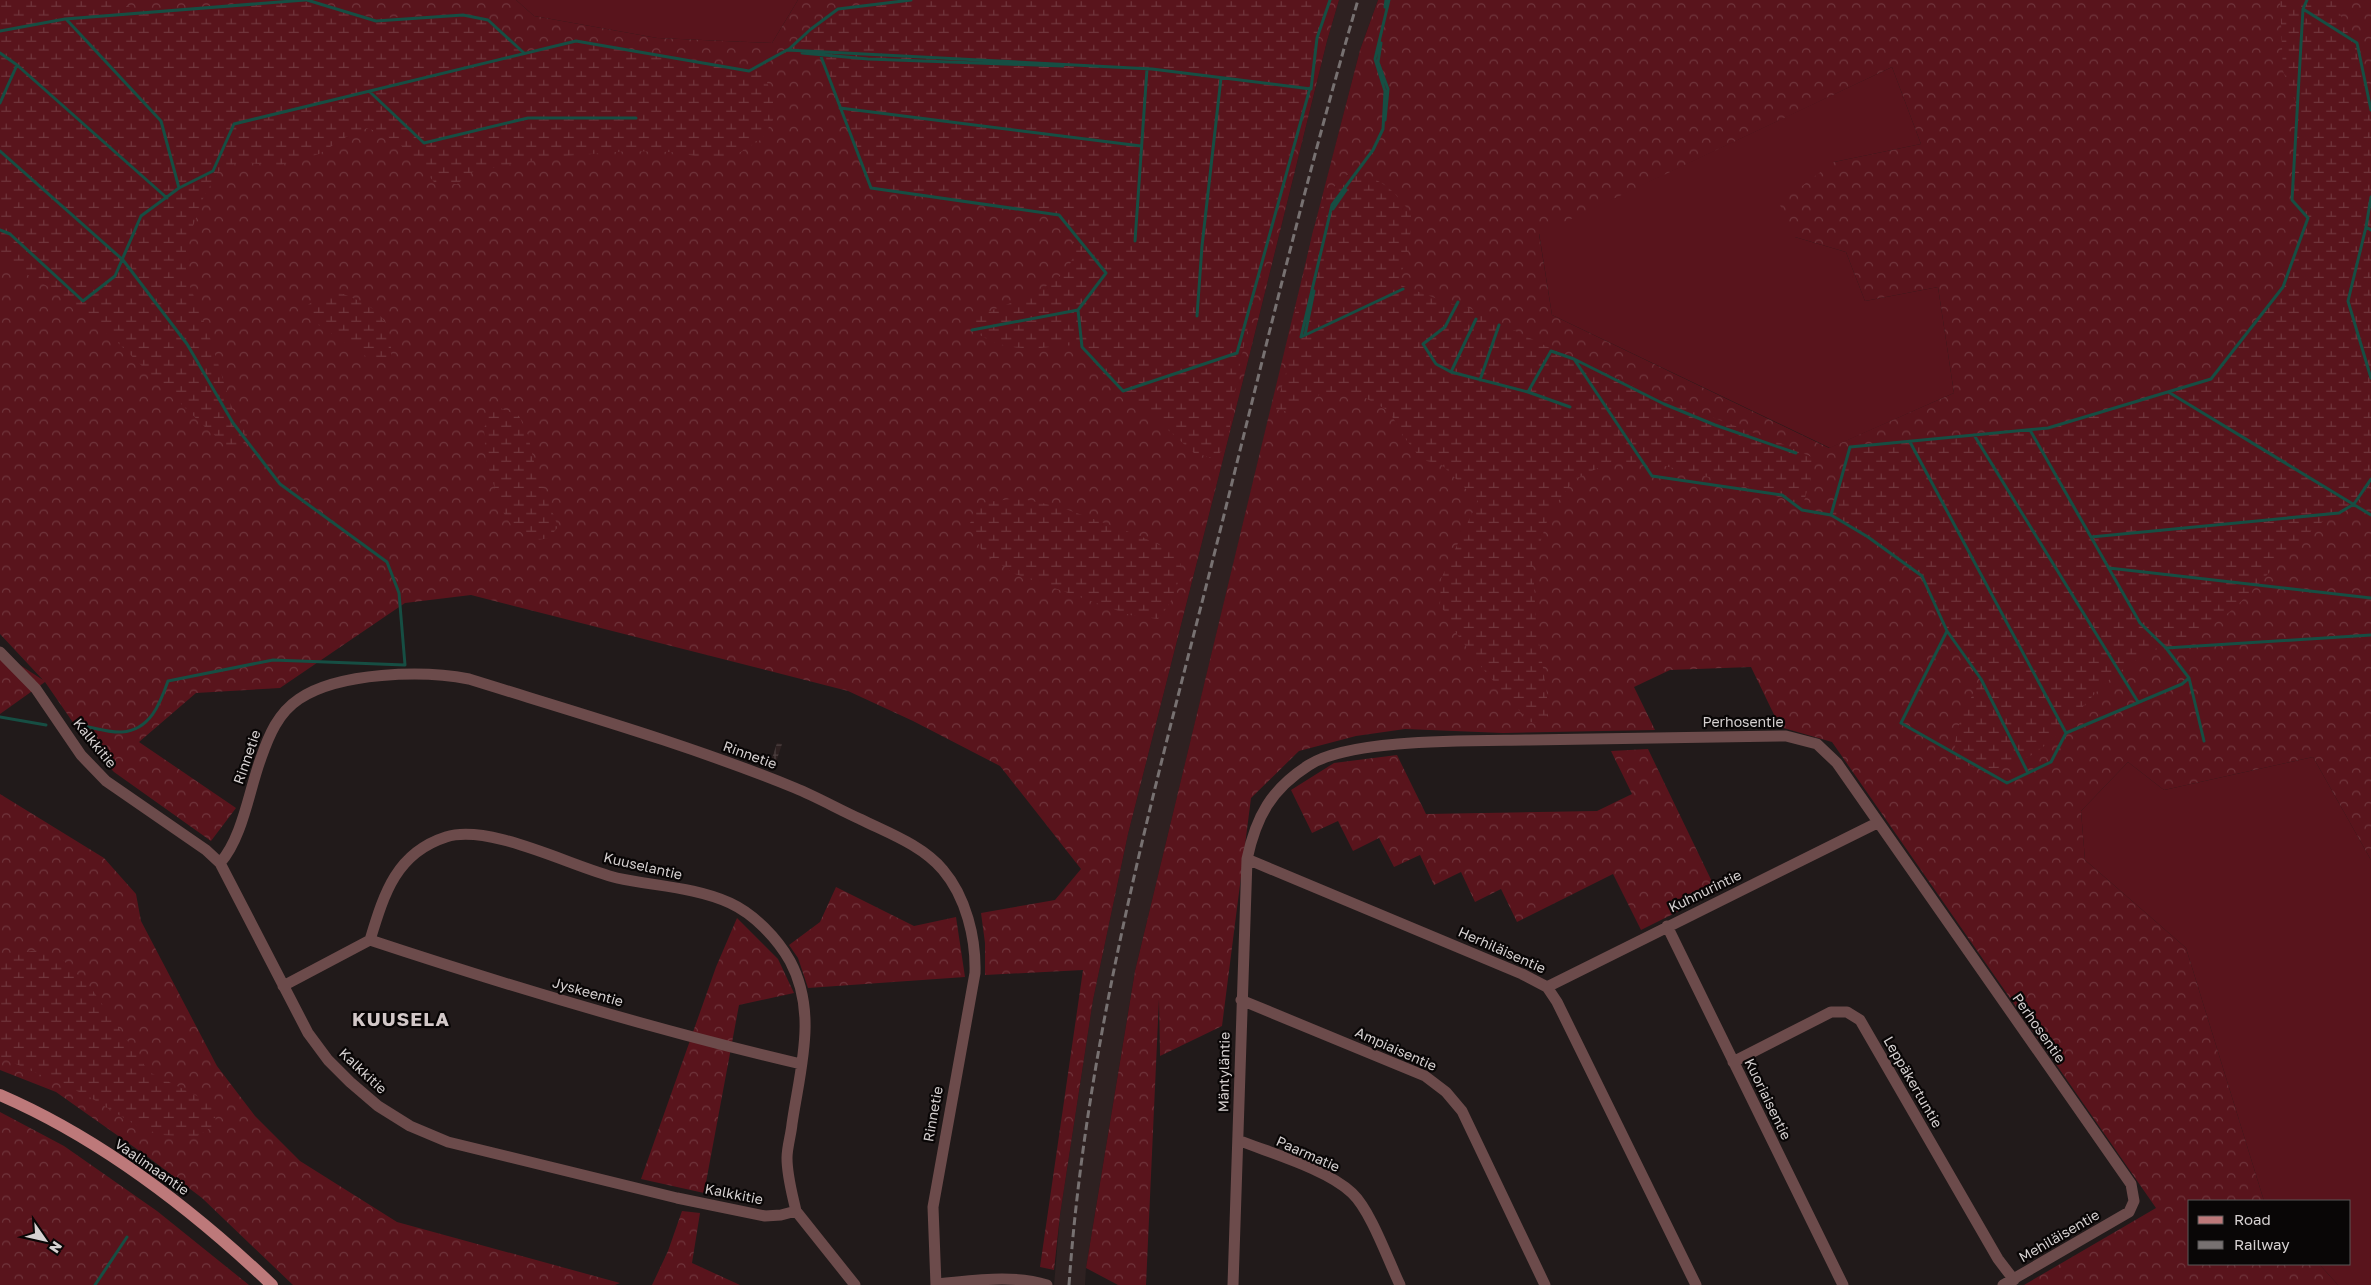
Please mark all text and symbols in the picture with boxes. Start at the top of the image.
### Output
street label: Perhosentie [1702,713,1784,730]
street label: Kalkkitie [70,714,121,771]
street label: Rinnetie [229,728,264,786]
street label: Rinnetie [721,737,779,772]
street label: Kuuselantie [602,848,684,883]
street label: Kuhnurintie [1666,866,1744,915]
street label: Herhiläisentie [1456,923,1549,976]
street label: Jyskeentie [551,973,625,1010]
street label: Perhosentie [2009,990,2070,1066]
district label: KUUSELA [352,1007,450,1030]
street label: Ampiaisentie [1353,1023,1440,1074]
street label: Mäntyläntie [1214,1032,1233,1112]
street label: Leppäkertuntie [1880,1033,1946,1130]
street label: Kalkkitie [336,1044,391,1097]
street label: Kuoriaisentie [1741,1055,1796,1142]
street label: Rinnetie [919,1085,946,1143]
street label: Paarmatie [1274,1132,1343,1175]
street label: Vaalimaantie [112,1135,193,1198]
street label: Kalkkitie [704,1180,765,1207]
legend [2188,1200,2351,1265]
street label: Mehiläisentie [2015,1206,2102,1265]
text: Road [2234,1210,2271,1228]
north arrow [20,1215,70,1265]
text: Railway [2234,1235,2290,1253]
text: N [46,1238,66,1257]

